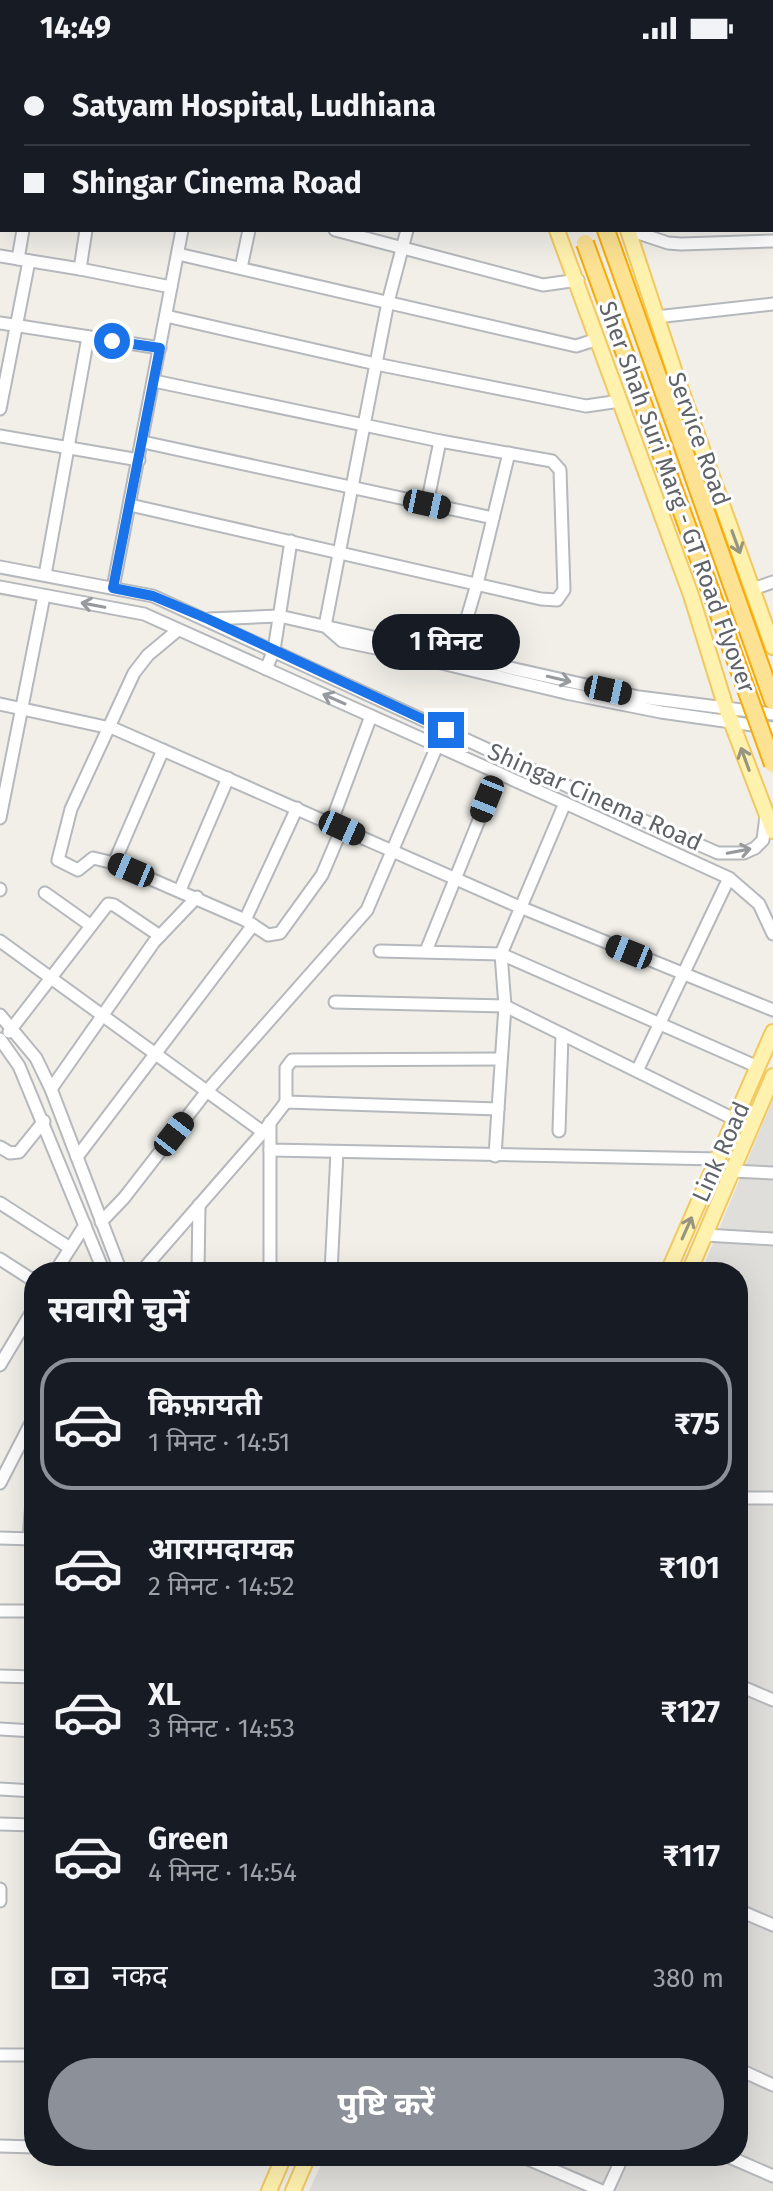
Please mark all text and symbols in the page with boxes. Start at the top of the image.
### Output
text: 14:49 [40,10,111,46]
text: Satyam Hospital, Ludhiana [72,88,436,124]
text: Shingar Cinema Road [72,165,362,201]
street label: Sher Shah Suri Marg - GT Road Flyover [593,297,761,697]
route start [94,323,130,359]
street label: Service Road [662,369,736,509]
car [401,487,453,521]
one-way arrow [730,529,744,554]
one-way arrow [80,596,106,611]
callout: 1 मिनट [372,614,520,670]
text: 1 मिनट [410,626,482,657]
one-way arrow [546,673,571,688]
car [582,673,634,707]
one-way arrow [322,691,346,706]
route end [428,712,464,748]
street label: Shingar Cinema Road [484,737,706,857]
one-way arrow [737,747,751,772]
car [467,772,507,826]
car [315,807,369,849]
one-way arrow [726,843,752,858]
car [104,850,158,890]
car [602,932,656,972]
street label: Link Road [686,1098,756,1206]
car [150,1108,198,1160]
one-way arrow [681,1216,696,1240]
text: सवारी चुनें [48,1288,189,1332]
text: किफ़ायती [148,1387,262,1423]
icon: car [52,1388,124,1460]
text: ₹75 [674,1406,720,1442]
text: 1 मिनट · 14:51 [148,1427,290,1458]
text: आरामदायक [148,1531,294,1567]
icon: car [52,1532,124,1604]
text: ₹101 [659,1550,720,1586]
text: 2 मिनट · 14:52 [148,1571,295,1602]
icon: car [52,1676,124,1748]
text: XL [148,1677,181,1713]
text: ₹127 [661,1694,720,1730]
text: 3 मिनट · 14:53 [148,1713,295,1744]
icon: car [52,1820,124,1892]
text: Green [148,1821,229,1857]
text: ₹117 [662,1838,720,1874]
text: 4 मिनट · 14:54 [148,1857,297,1888]
icon: cash [48,1956,92,2000]
text: नकद [112,1958,168,1994]
text: 380 m [653,1963,724,1994]
button: पुष्टि करें [48,2058,724,2150]

